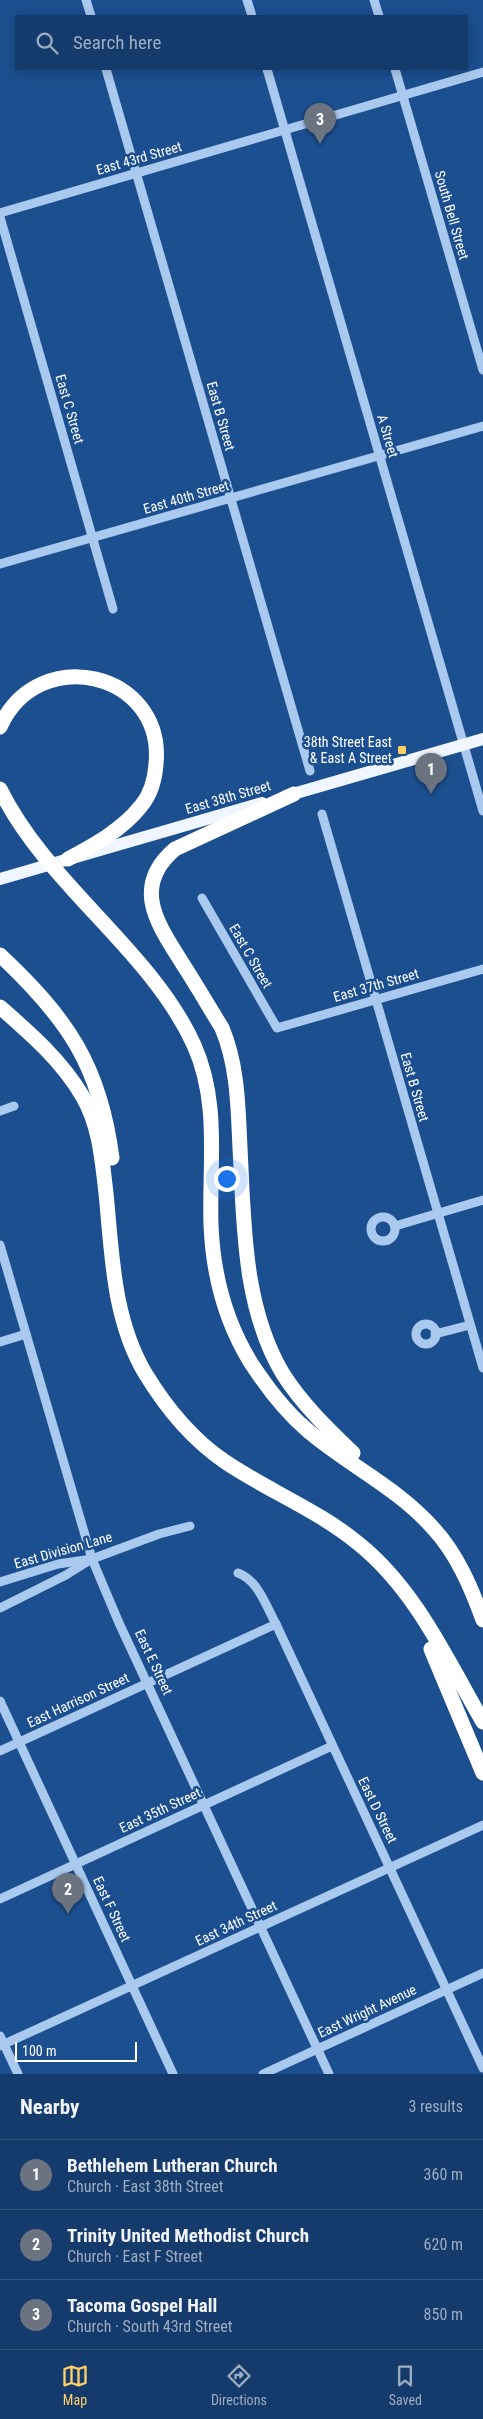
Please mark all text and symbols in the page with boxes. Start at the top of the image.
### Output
search box [15,15,468,70]
icon: search [33,29,61,57]
text: Search here [73,31,161,54]
pin: 3 [304,103,336,144]
street label: East 43rd Street [94,138,184,178]
street label: South Bell Street [432,169,472,261]
street label: East C Street [52,372,88,446]
street label: East B Street [204,380,238,452]
street label: A Street [374,413,402,459]
street label: East 40th Street [141,477,231,517]
place label: 38th Street East & East A Street [304,734,392,766]
marker: 38th Street East & East A Street [396,744,408,756]
pin: 1 [415,753,447,794]
street label: East 38th Street [183,777,273,817]
street label: East C Street [226,921,276,991]
street label: East 37th Street [331,965,421,1005]
street label: East B Street [398,1051,432,1123]
your location [214,1166,240,1192]
street label: East Division Lane [12,1528,114,1572]
street label: East E Street [132,1627,176,1697]
street label: East Harrison Street [24,1669,132,1731]
street label: East D Street [355,1774,401,1846]
street label: East 35th Street [117,1784,203,1836]
pin: 2 [52,1873,84,1914]
street label: East F Street [90,1874,134,1944]
street label: East 34th Street [193,1897,279,1949]
street label: East Wright Avenue [315,1981,419,2041]
scale bar [15,2039,138,2062]
text: 100 m [22,2043,57,2059]
text: Nearby [20,2095,79,2119]
text: 3 results [408,2097,463,2116]
text: Bethlehem Lutheran Church [67,2154,278,2177]
text: 1 [32,2165,40,2184]
text: 360 m [424,2165,463,2184]
text: Church · East 38th Street [67,2177,223,2196]
text: Trinity United Methodist Church [67,2224,309,2247]
text: 2 [32,2235,40,2254]
text: 620 m [424,2235,463,2254]
text: Church · East F Street [67,2247,203,2266]
text: Tacoma Gospel Hall [67,2294,217,2317]
text: 3 [32,2305,40,2324]
text: 850 m [424,2305,463,2324]
text: Church · South 43rd Street [67,2317,232,2336]
tab: Map [61,2362,89,2408]
tab: Directions [211,2362,267,2408]
tab: Saved [389,2362,422,2408]

